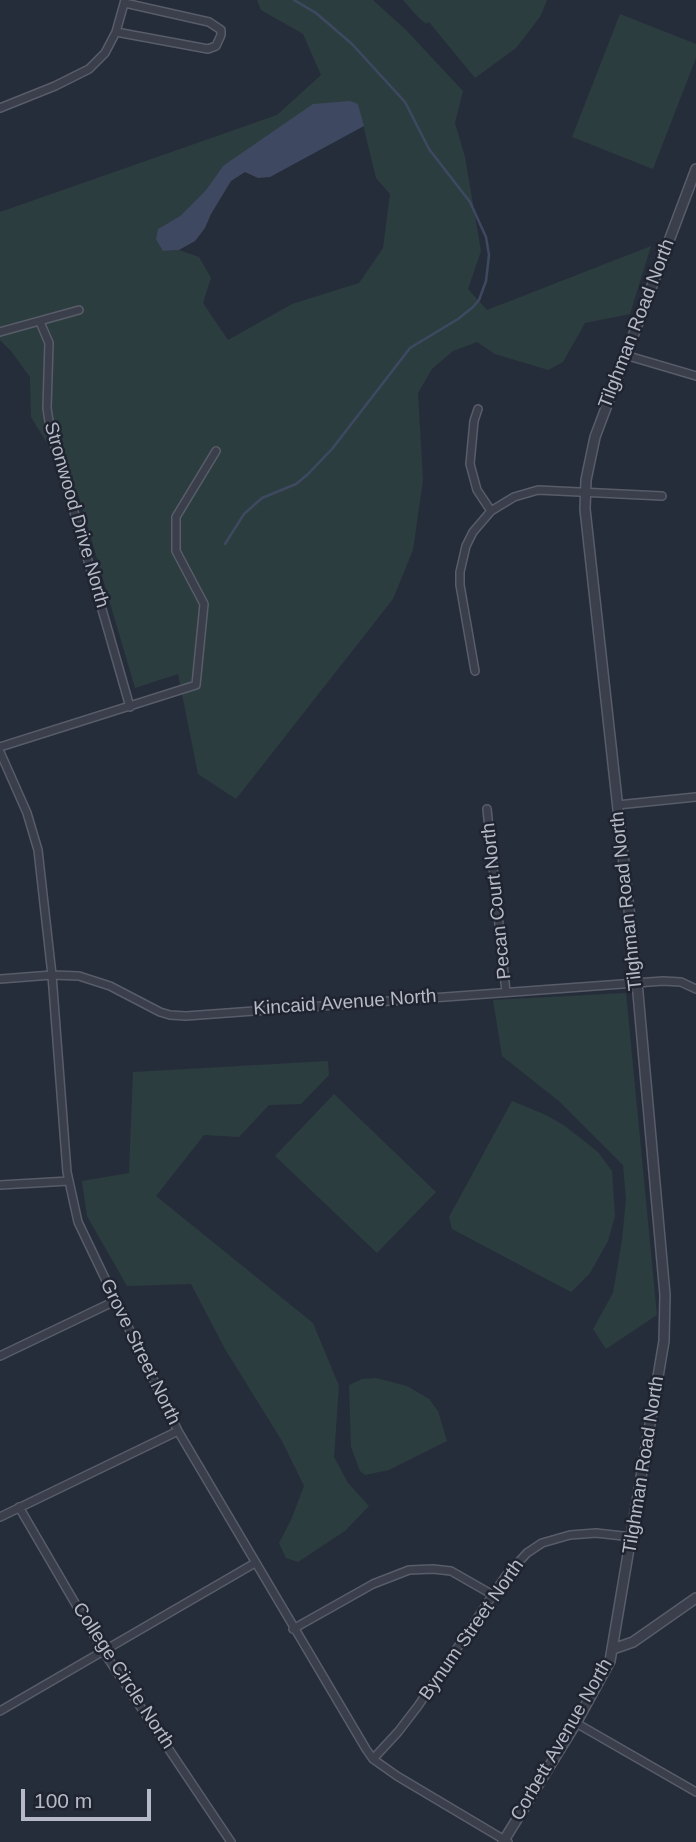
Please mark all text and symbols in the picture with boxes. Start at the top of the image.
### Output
street label: Tilghman Road North [594,236,680,412]
street label: Stronwood Drive North [39,419,113,611]
street label: Tilghman Road North [606,810,648,992]
street label: Pecan Court North [477,822,517,980]
street label: Kincaid Avenue North [253,985,437,1021]
street label: Grove Street North [95,1275,185,1429]
street label: Tilghman Road North [619,1374,669,1556]
street label: Bynum Street North [415,1555,529,1705]
street label: College Circle North [67,1599,179,1753]
street label: Corbett Avenue North [506,1655,618,1825]
scale bar [24,1776,154,1820]
text: 100 m [34,1789,92,1812]

